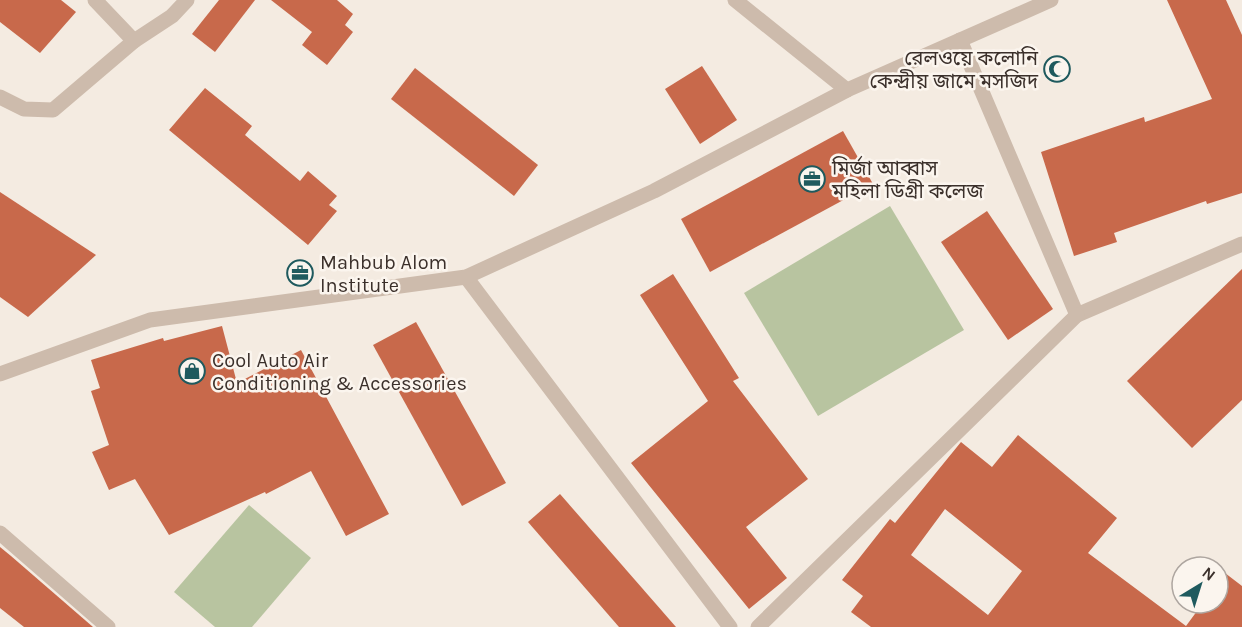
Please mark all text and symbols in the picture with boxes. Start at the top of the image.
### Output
place label: রেলওয়ে কলোনি কেন্দ্রীয় জামে মসজিদ [870,46,1039,93]
mosque icon: রেলওয়ে কলোনি কেন্দ্রীয় জামে মসজিদ [1042,54,1072,84]
place label: মির্জা আব্বাস মহিলা ডিগ্রী কলেজ [831,155,984,203]
office icon: মির্জা আব্বাস মহিলা ডিগ্রী কলেজ [797,164,827,194]
place label: Mahbub Alom Institute [320,251,447,297]
office icon: Mahbub Alom Institute [285,258,315,288]
place label: Cool Auto Air Conditioning & Accessories [212,349,467,395]
shop icon: Cool Auto Air Conditioning & Accessories [177,356,207,386]
north arrow [1170,555,1230,615]
text: N [1199,563,1219,585]

